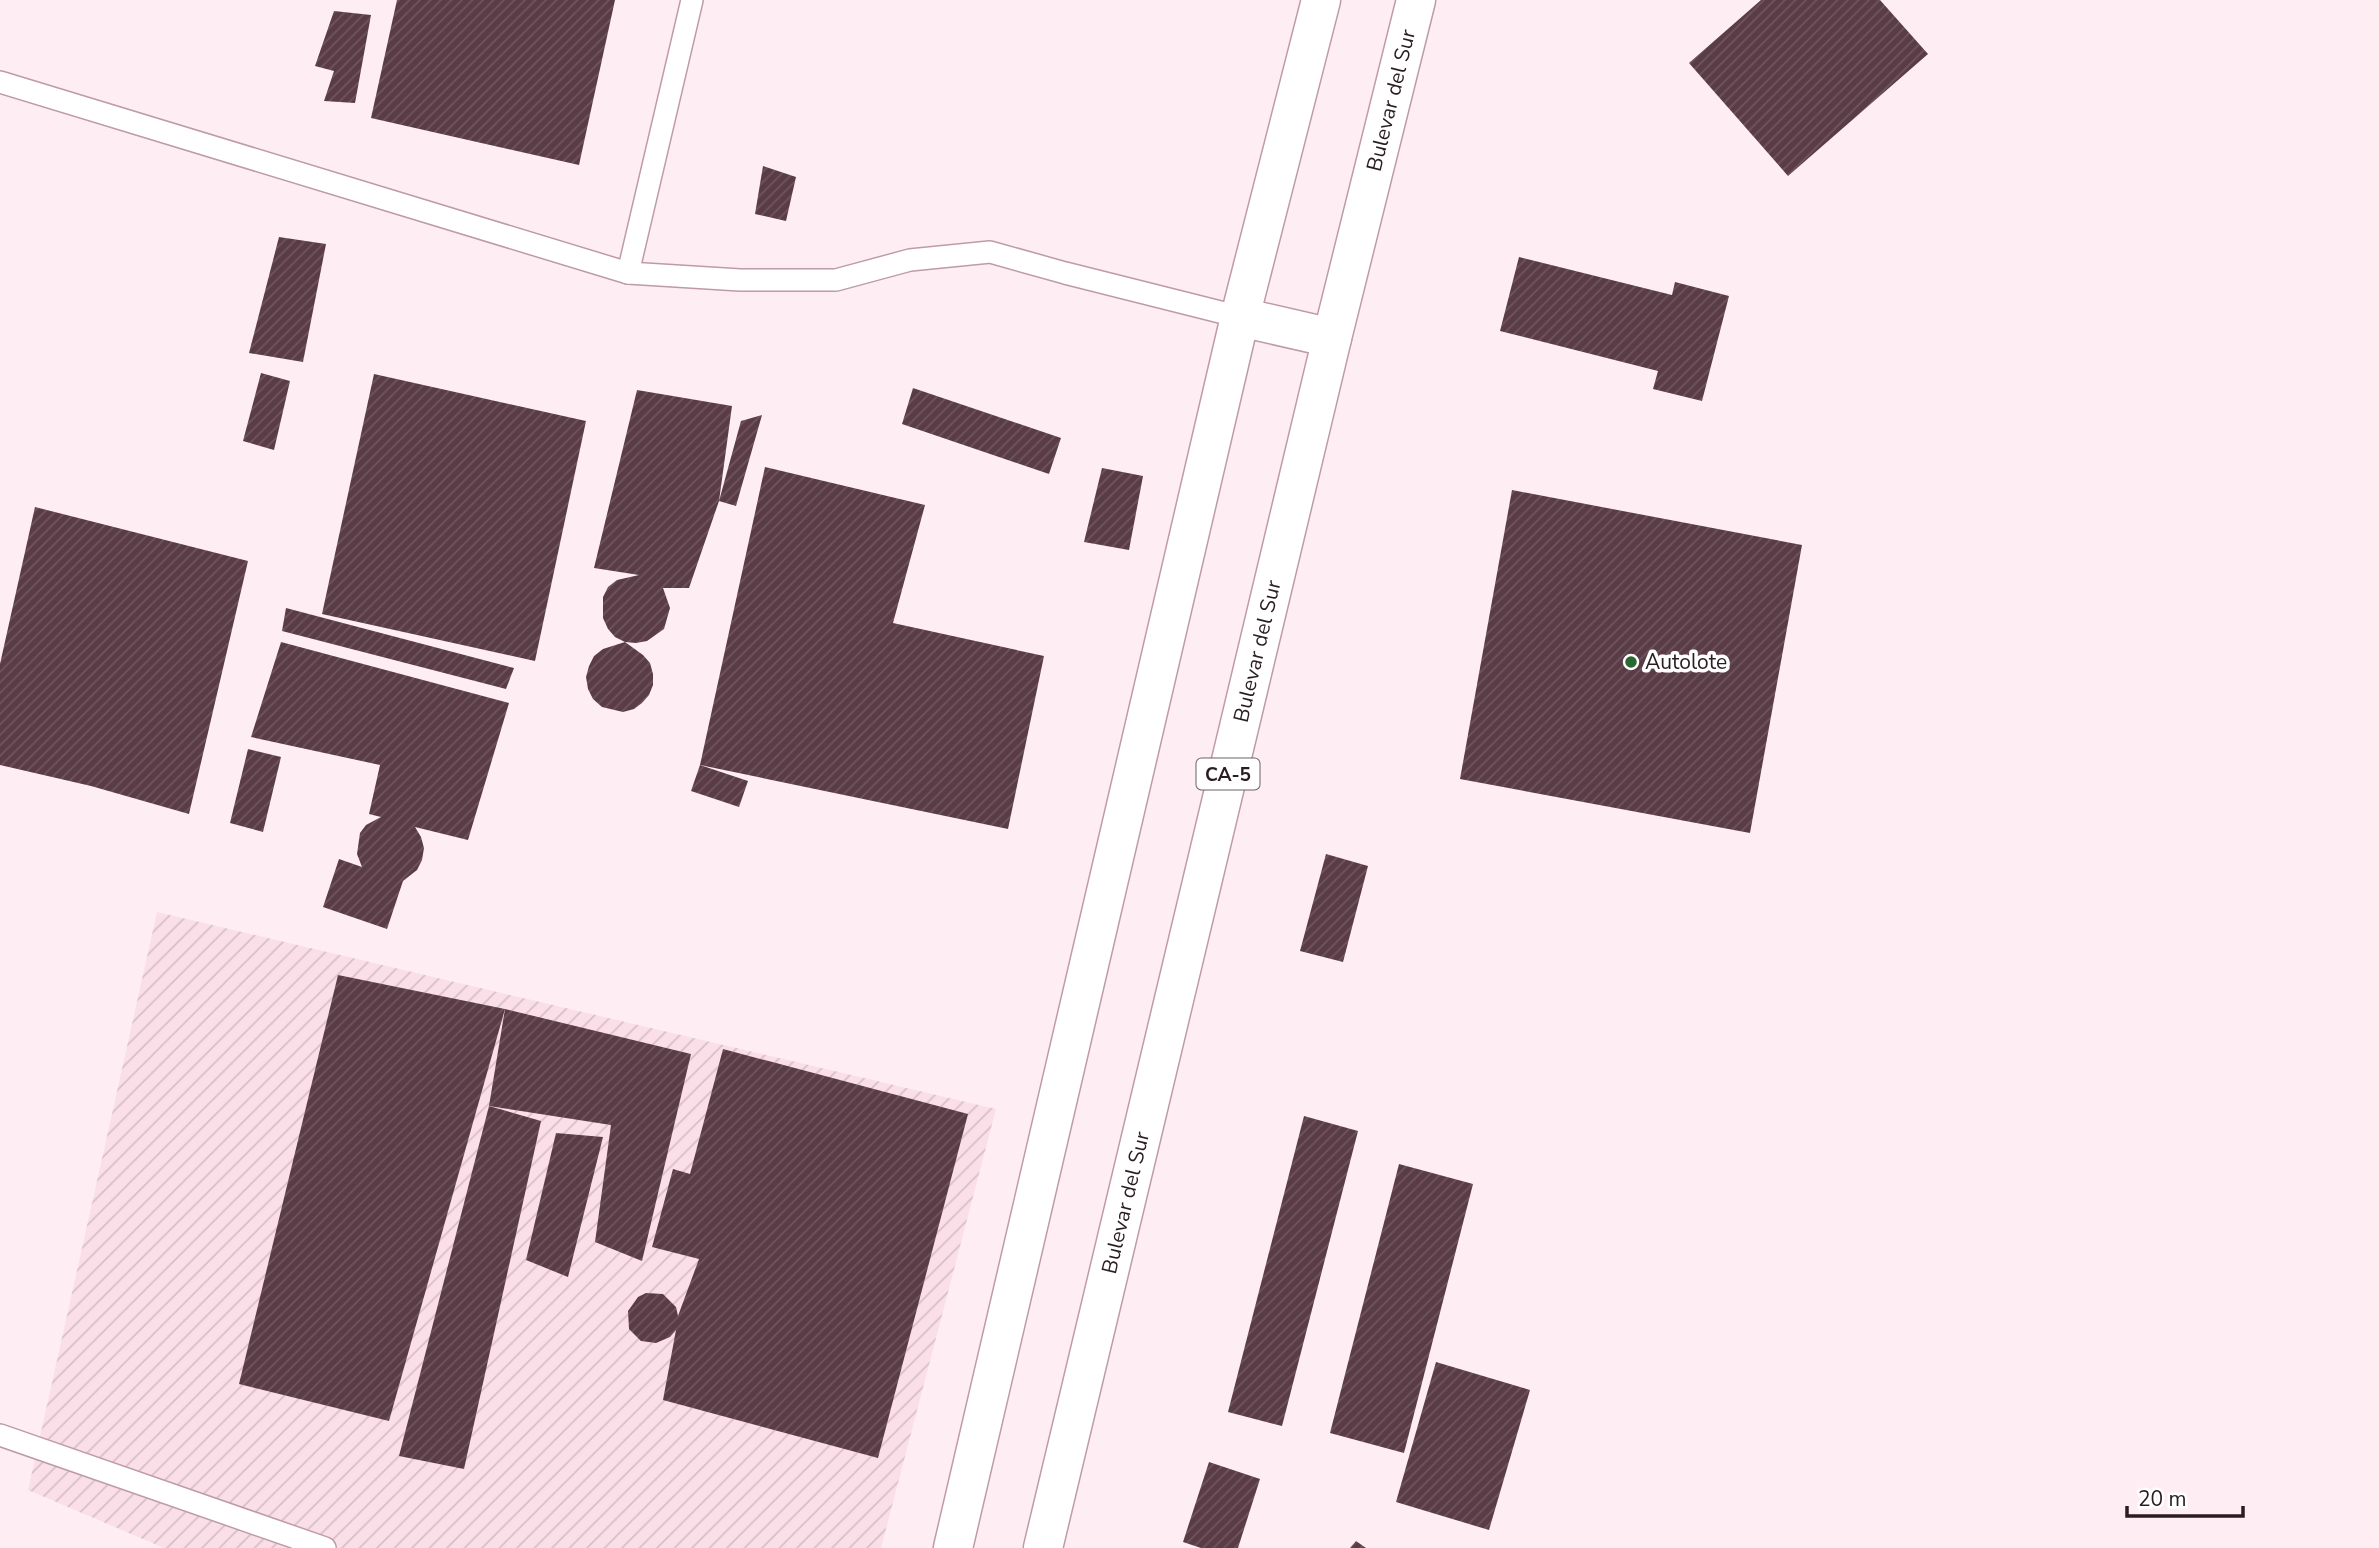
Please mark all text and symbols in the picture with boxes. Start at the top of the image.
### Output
street label: Bulevar del Sur [1360,26,1422,174]
street label: Bulevar del Sur [1227,577,1288,725]
place label: Autolote [1645,648,1727,676]
marker: Autolote [1623,654,1639,670]
road number: CA-5 [1196,758,1260,790]
street label: Bulevar del Sur [1095,1128,1156,1277]
scale bar [2127,1474,2242,1518]
text: 20 m [2138,1485,2187,1513]

